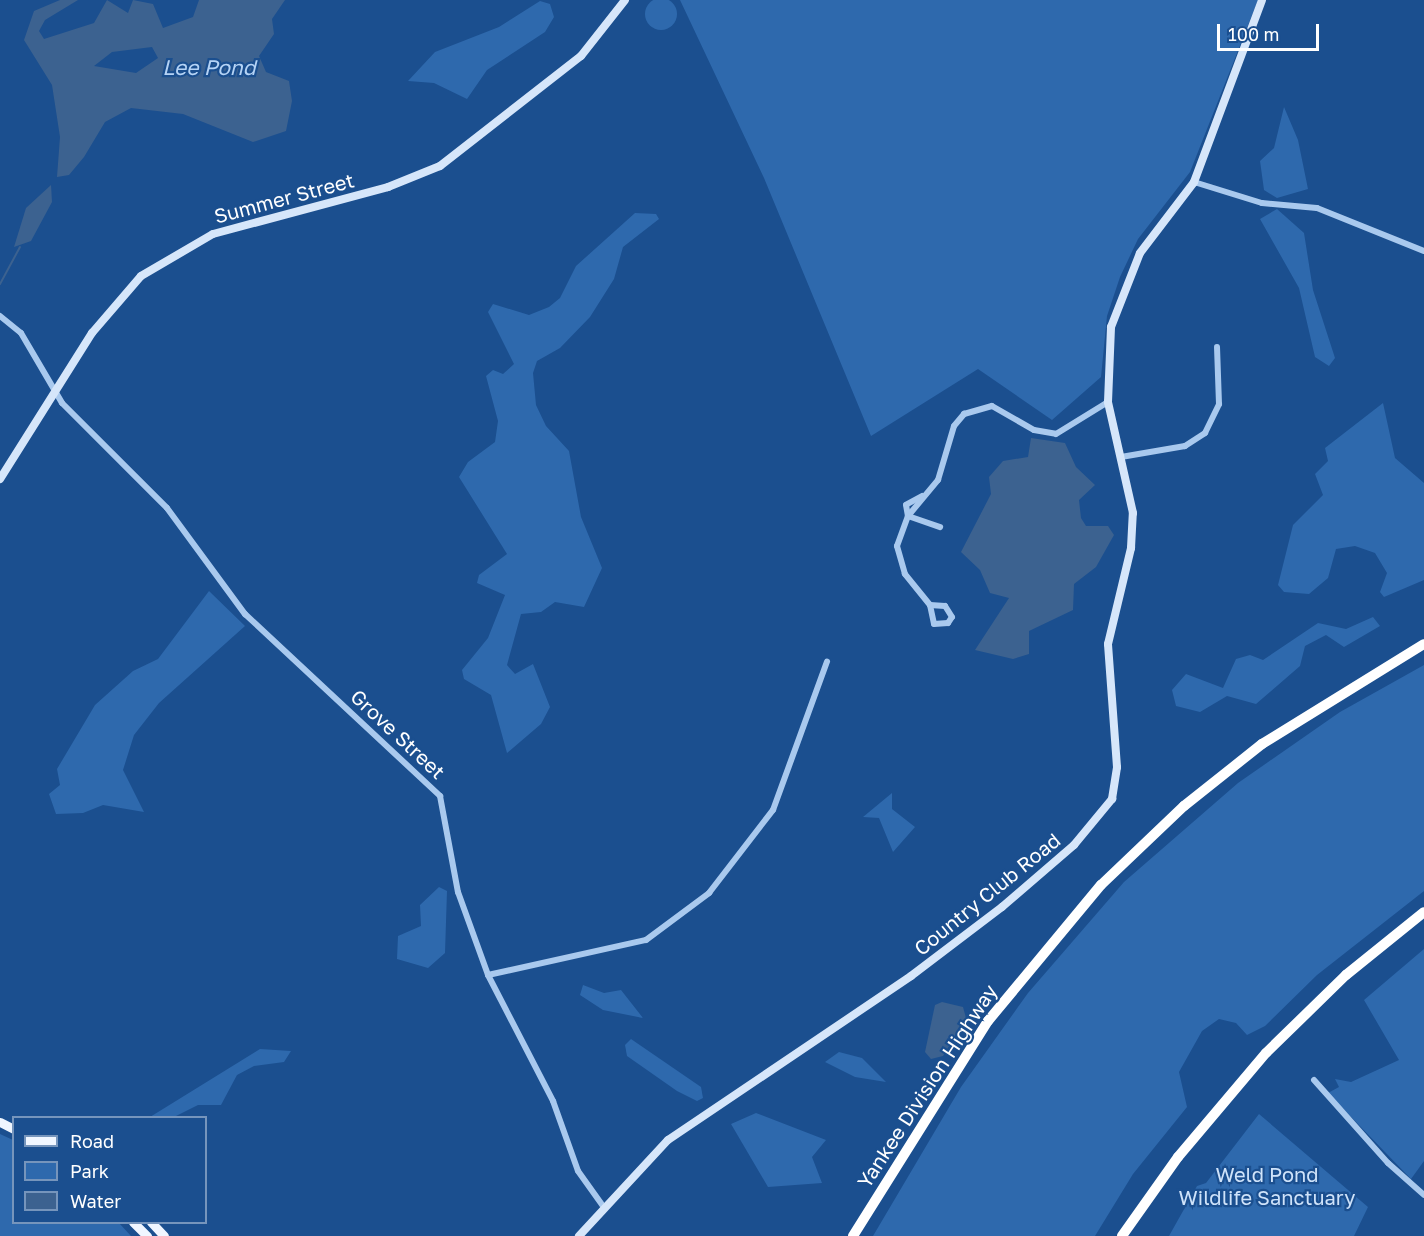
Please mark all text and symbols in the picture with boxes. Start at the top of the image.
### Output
scale bar [1220,12,1322,50]
text: 100 m [1228,23,1279,45]
water label: Lee Pond [162,54,256,80]
street label: Summer Street [211,168,357,228]
street label: Grove Street [346,684,450,784]
street label: Country Club Road [909,828,1065,960]
street label: Yankee Division Highway [852,980,1002,1192]
legend [12,1116,207,1224]
text: Road [70,1130,114,1152]
text: Park [70,1160,109,1182]
park label: Weld Pond Wildlife Sanctuary [1179,1162,1355,1209]
text: Water [70,1190,121,1212]

